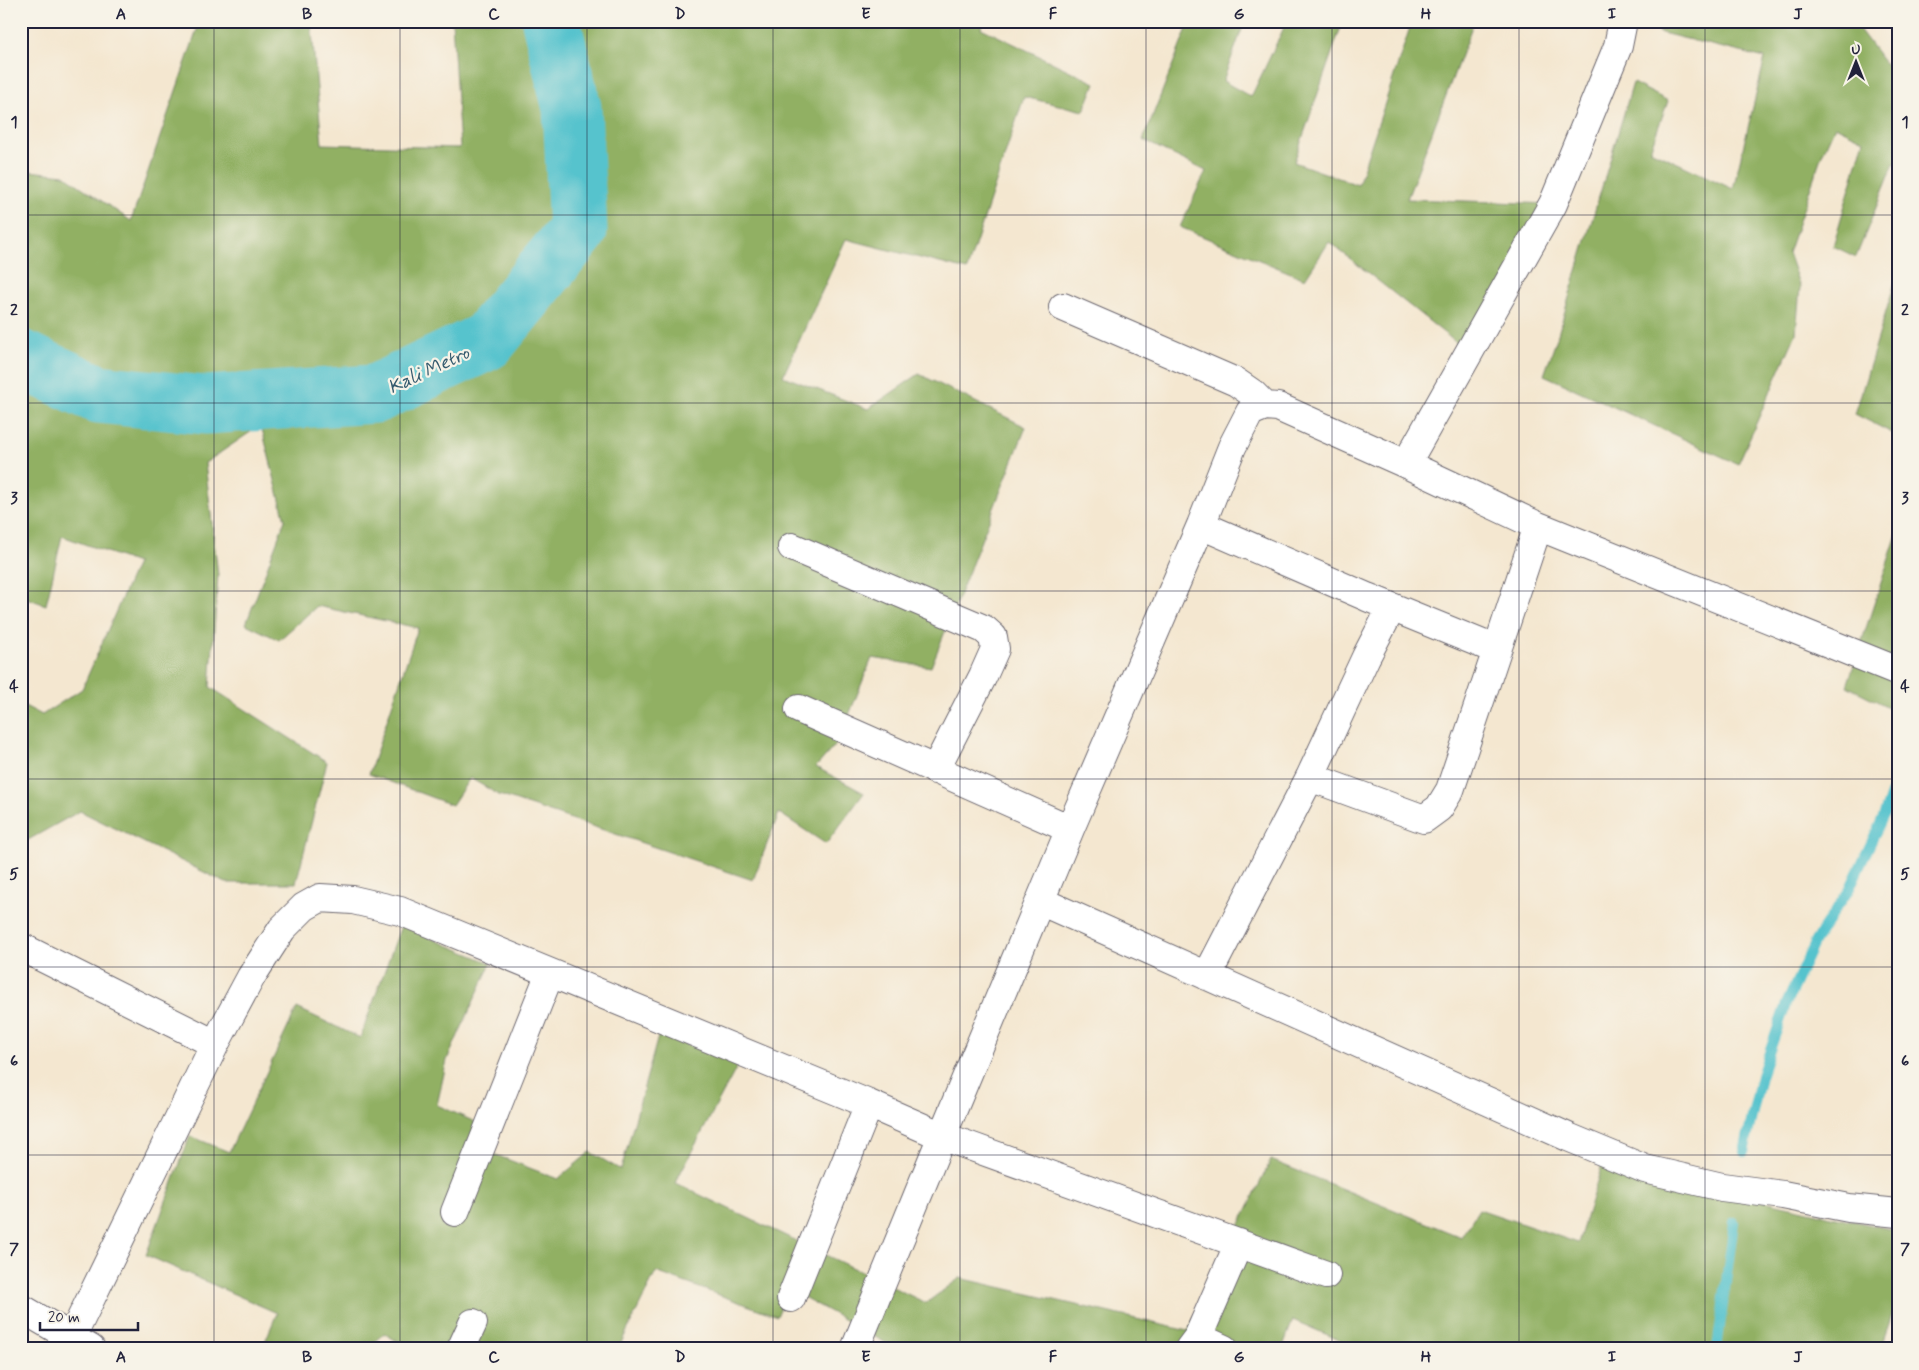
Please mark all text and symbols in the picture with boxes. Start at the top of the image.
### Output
text: A [116,4,126,25]
text: B [302,4,312,25]
text: C [488,4,500,25]
text: D [674,4,686,25]
text: E [861,4,871,25]
text: F [1049,4,1058,25]
text: G [1234,4,1245,25]
text: H [1421,4,1432,25]
text: I [1608,4,1617,25]
text: J [1793,4,1803,25]
north arrow [1832,38,1882,88]
text: U [1851,41,1861,59]
text: 1 [10,112,18,133]
text: 1 [1901,112,1909,133]
text: 2 [10,300,18,321]
text: 2 [1901,300,1909,321]
water label: Kali Metro [384,340,474,400]
text: 3 [10,488,18,509]
text: 3 [1901,488,1909,509]
text: 4 [9,676,19,697]
text: 4 [1900,676,1910,697]
text: 5 [9,864,19,885]
text: 5 [1900,864,1910,885]
text: 6 [10,1051,18,1072]
text: 6 [1901,1051,1909,1072]
text: 7 [9,1239,19,1260]
text: 7 [1900,1239,1910,1260]
scale bar [40,1300,138,1332]
text: 20 m [48,1308,80,1328]
text: A [116,1347,126,1368]
text: B [302,1347,312,1368]
text: C [488,1347,500,1368]
text: D [674,1347,686,1368]
text: E [861,1347,871,1368]
text: F [1049,1347,1058,1368]
text: G [1234,1347,1245,1368]
text: H [1421,1347,1432,1368]
text: I [1608,1347,1617,1368]
text: J [1793,1347,1803,1368]

